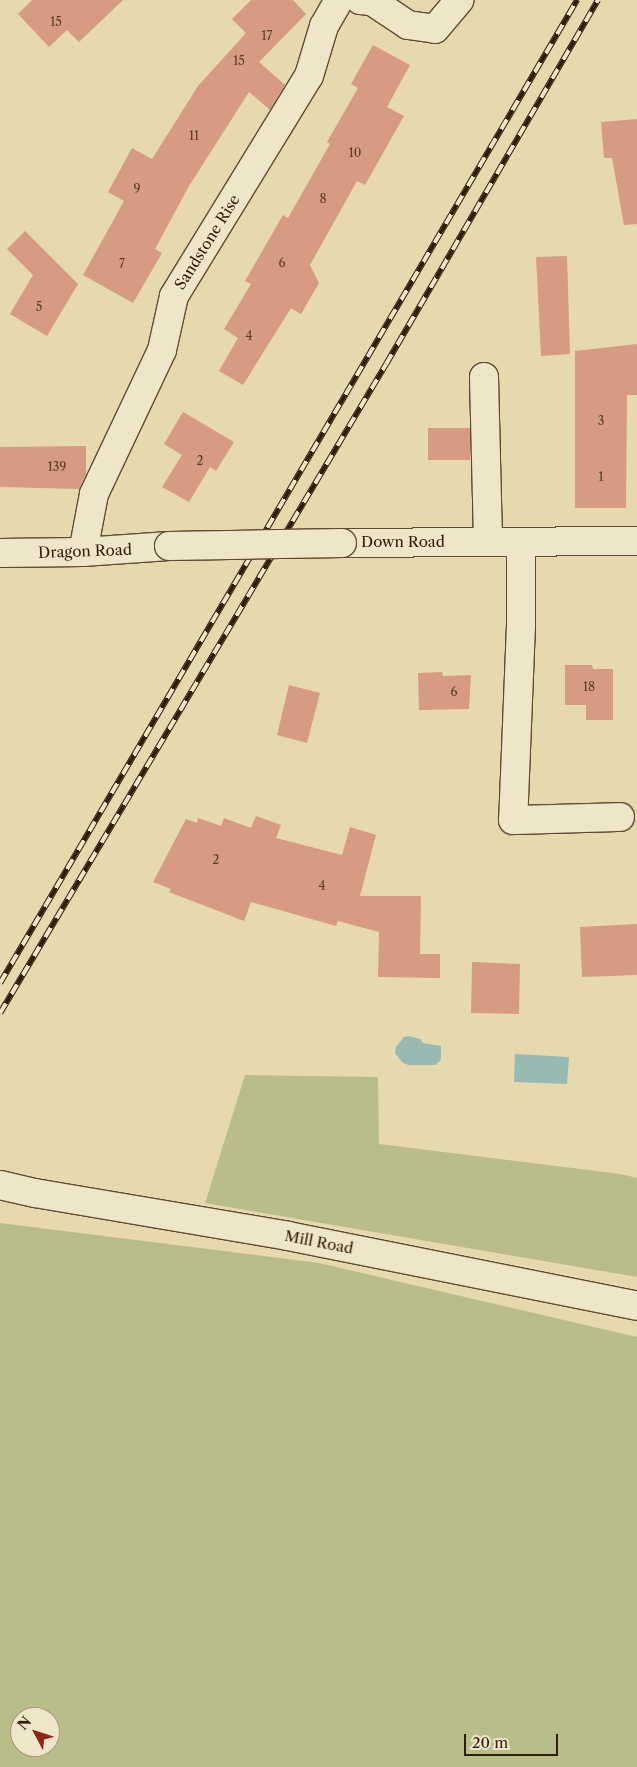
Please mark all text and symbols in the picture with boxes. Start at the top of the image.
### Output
house number: 15 [50,15,62,29]
house number: 17 [262,29,272,43]
house number: 15 [233,54,245,68]
house number: 11 [189,129,199,143]
house number: 10 [349,146,361,160]
house number: 9 [133,182,141,196]
street label: Sandstone Rise [171,191,243,293]
house number: 8 [319,192,327,206]
house number: 6 [278,256,286,270]
house number: 7 [119,257,125,271]
house number: 5 [36,300,42,314]
house number: 4 [246,329,252,343]
house number: 3 [598,414,604,428]
house number: 2 [197,454,203,468]
house number: 139 [48,460,66,474]
house number: 1 [598,470,604,484]
street label: Down Road [361,533,445,551]
street label: Dragon Road [38,540,132,562]
house number: 18 [583,680,595,694]
house number: 6 [450,685,458,699]
house number: 2 [213,853,219,867]
house number: 4 [319,879,325,893]
street label: Mill Road [283,1227,355,1257]
north arrow [10,1707,60,1757]
text: N [13,1713,35,1733]
scale bar [467,1724,561,1756]
text: 20 m [472,1733,508,1752]

